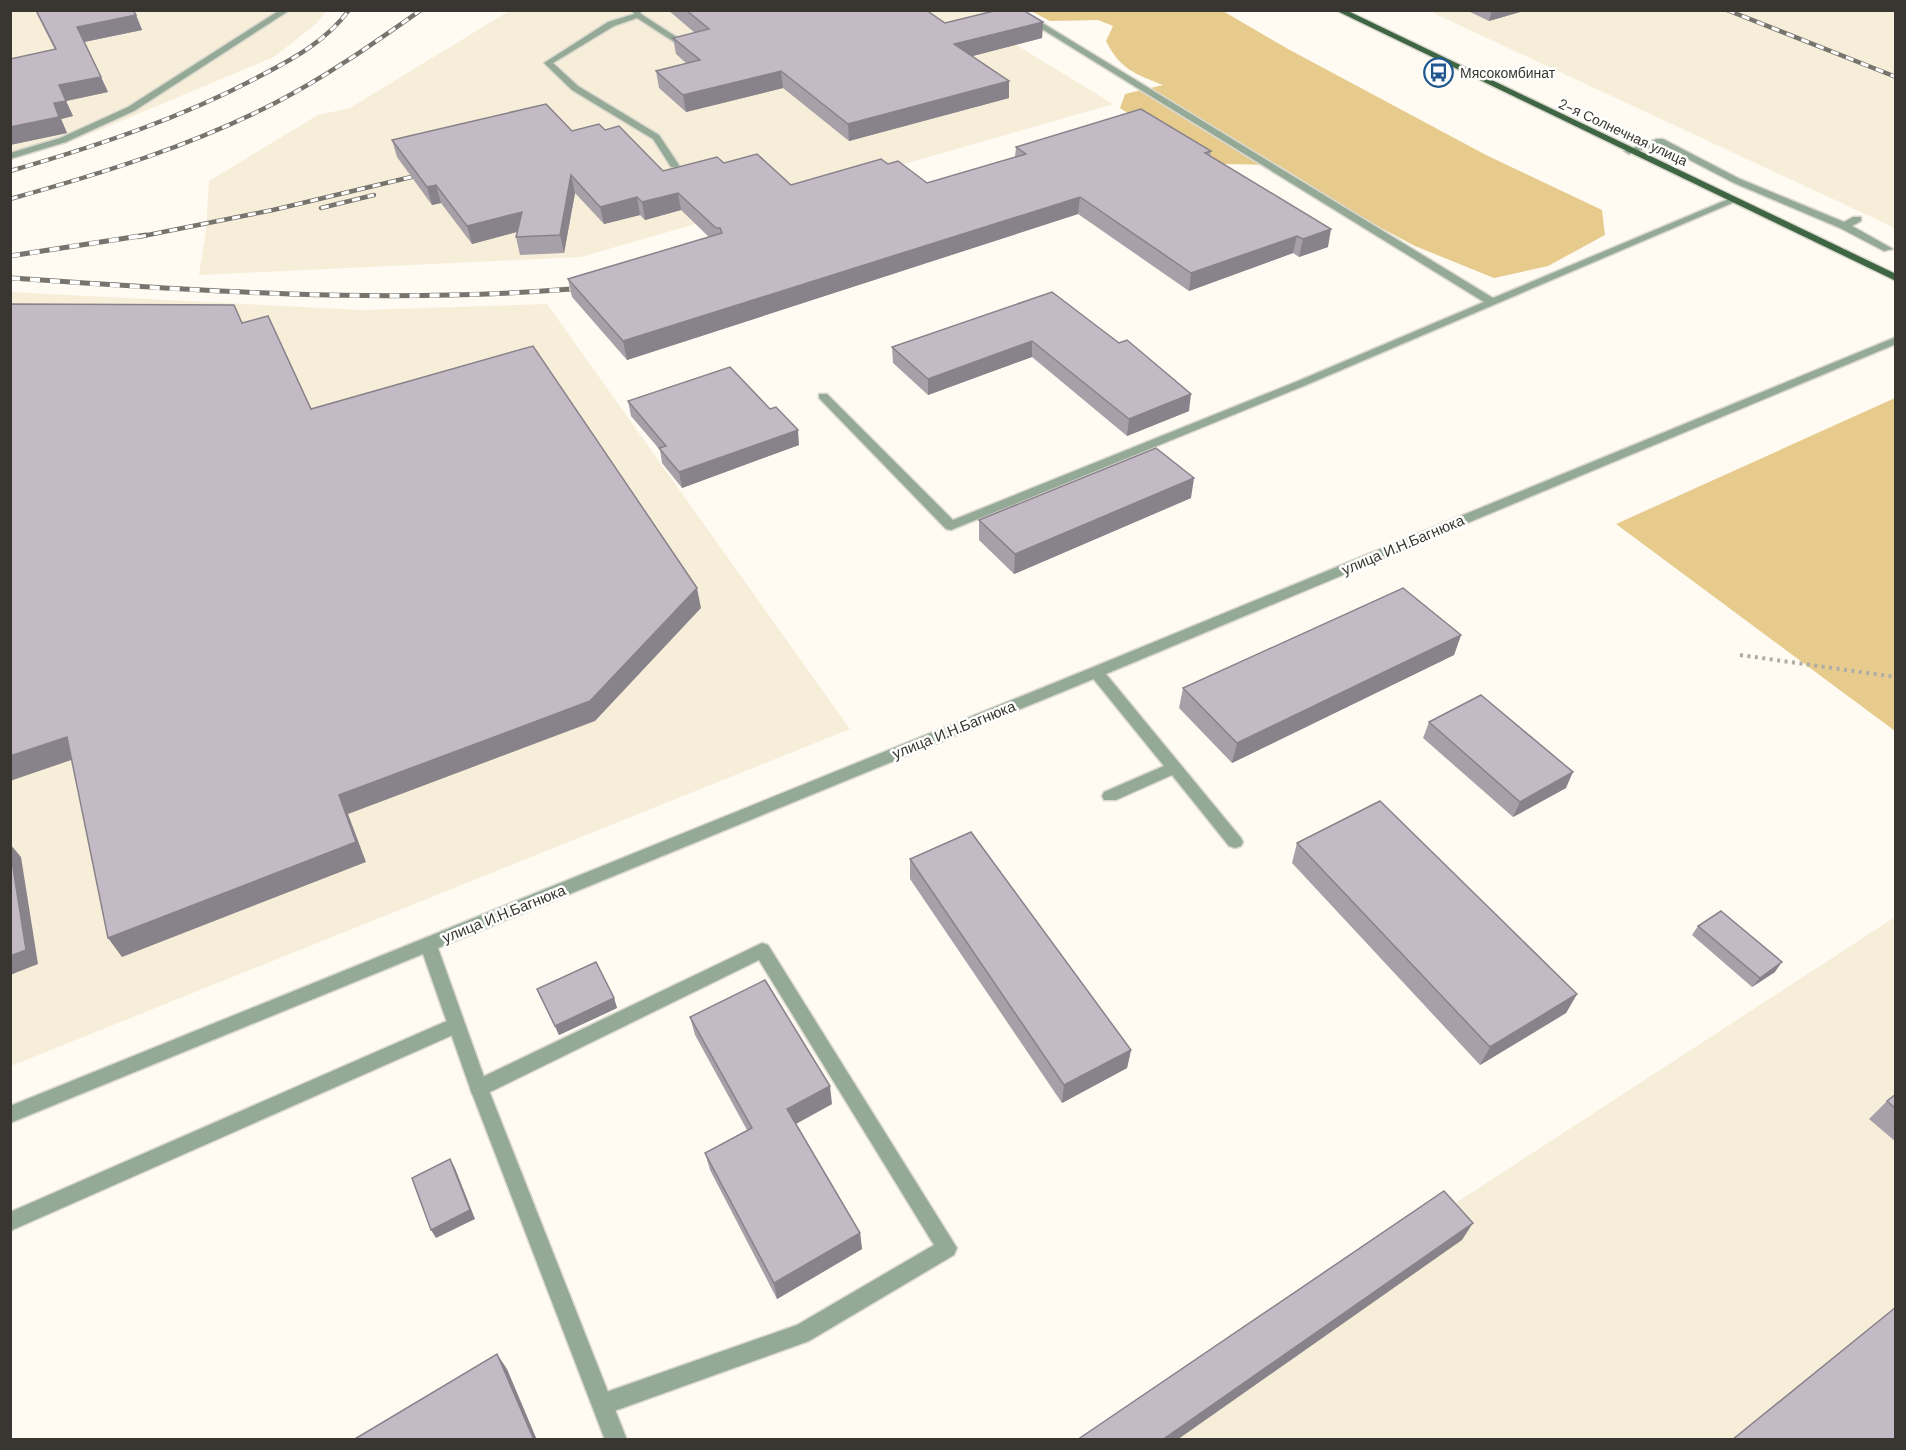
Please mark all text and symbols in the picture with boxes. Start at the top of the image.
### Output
bus stop icon: Мясокомбинат [1423,57,1455,89]
place label: Мясокомбинат [1460,64,1556,82]
street label: 2-я Солнечная улица [1556,94,1691,170]
street label: улица И.Н.Багнюка [1339,510,1468,580]
street label: улица И.Н.Багнюка [889,696,1019,764]
street label: улица И.Н.Багнюка [439,880,569,948]

